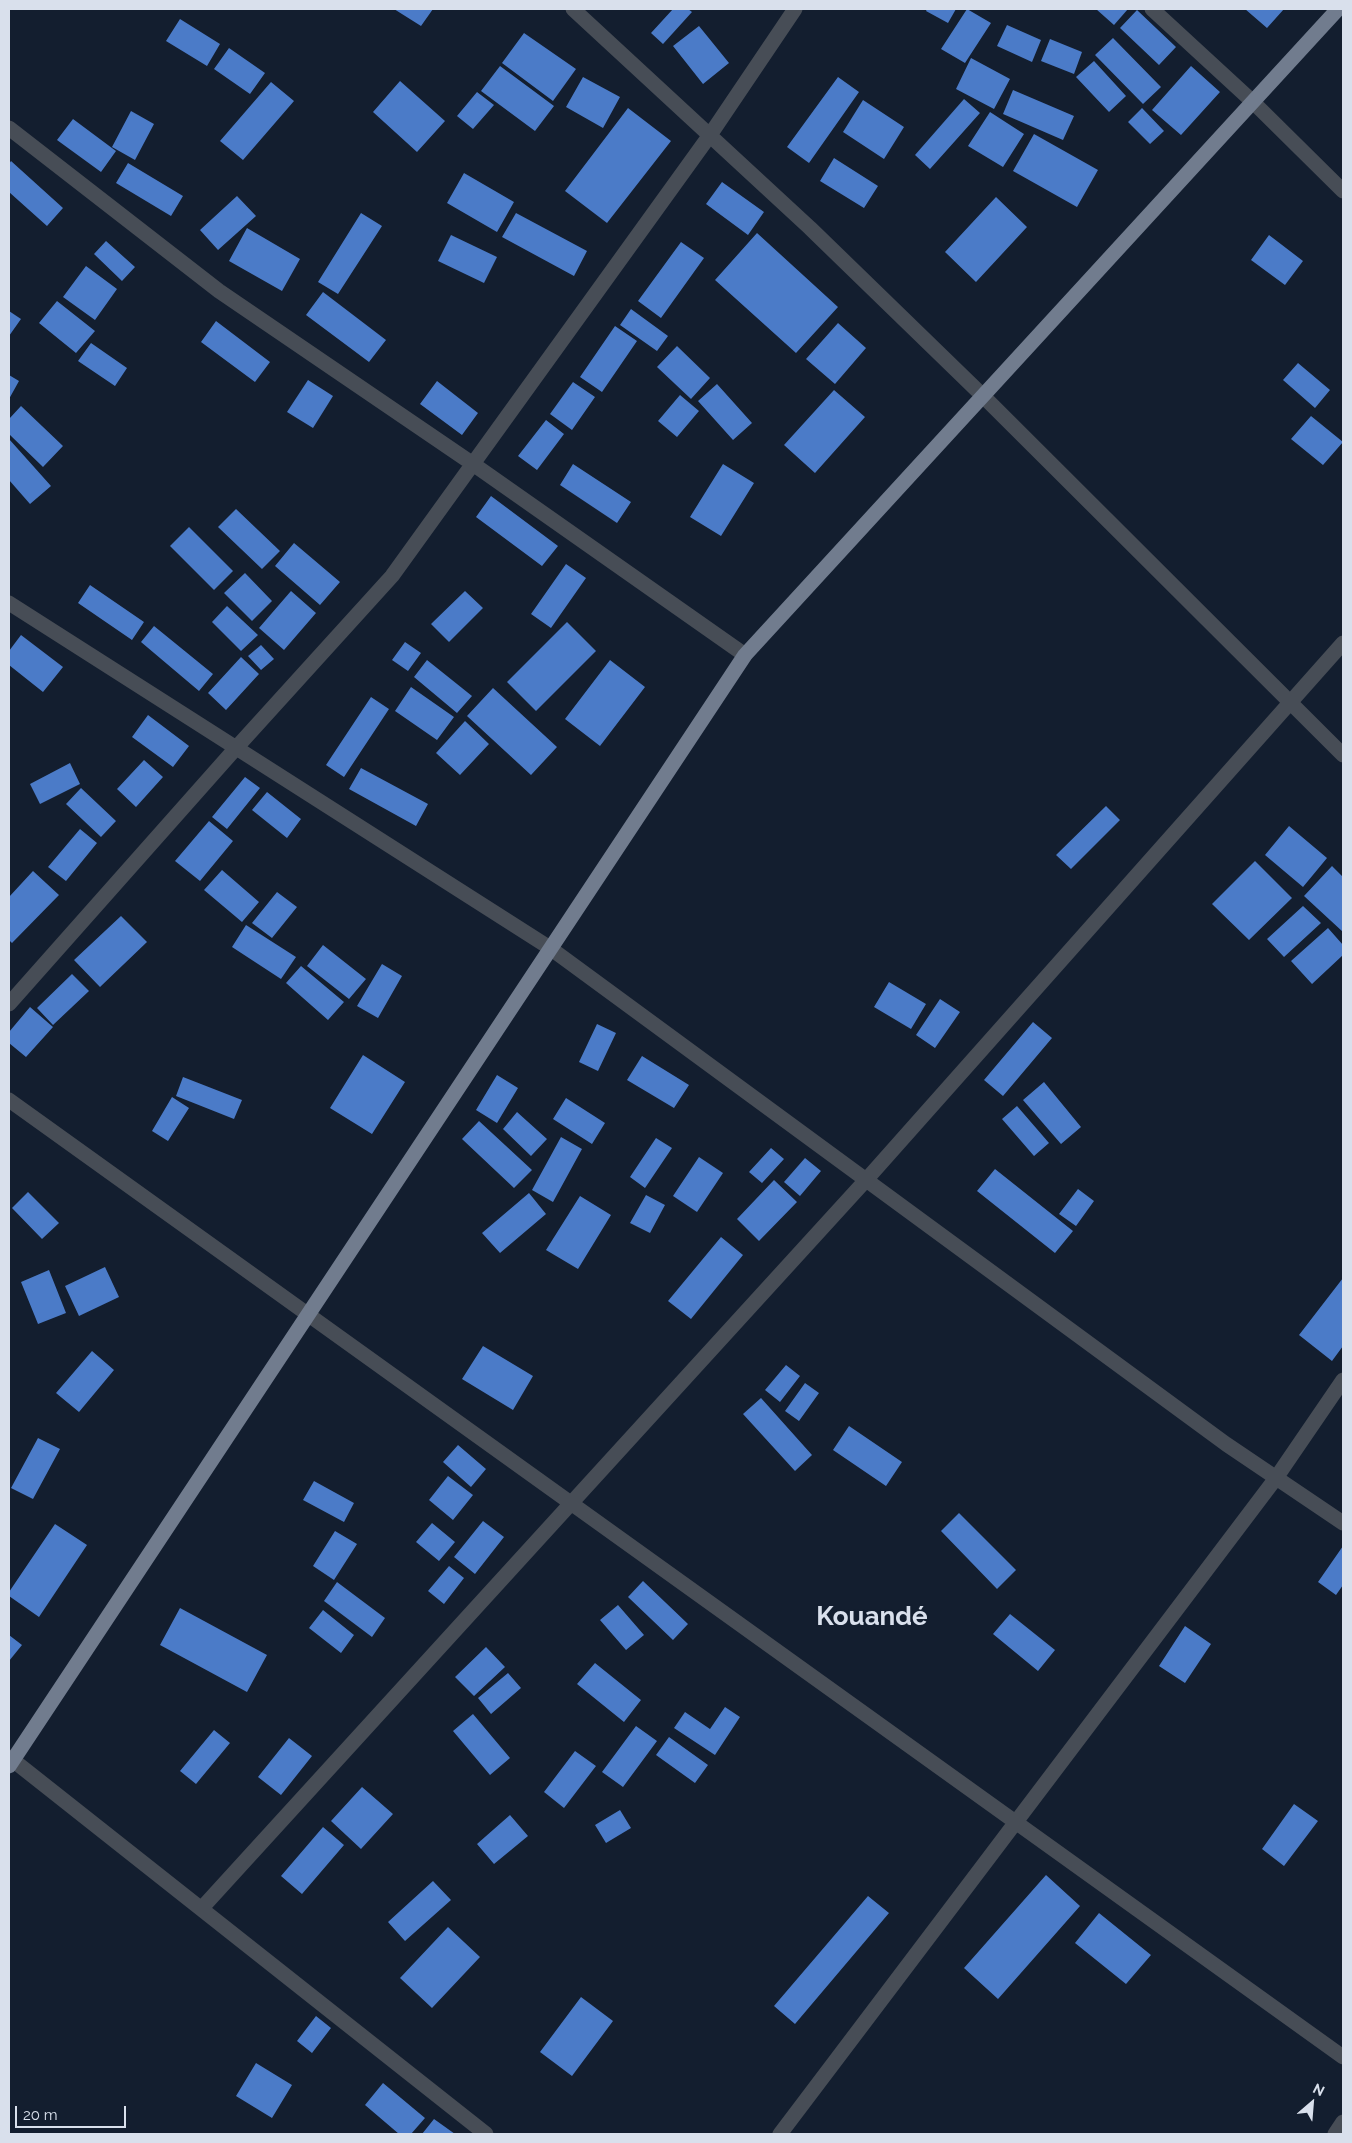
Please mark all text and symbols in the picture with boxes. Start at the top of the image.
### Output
district label: Kouandé [816,1601,928,1633]
north arrow [1287,2078,1337,2128]
text: N [1310,2080,1327,2099]
scale bar [18,2096,129,2128]
text: 20 m [23,2106,58,2124]

